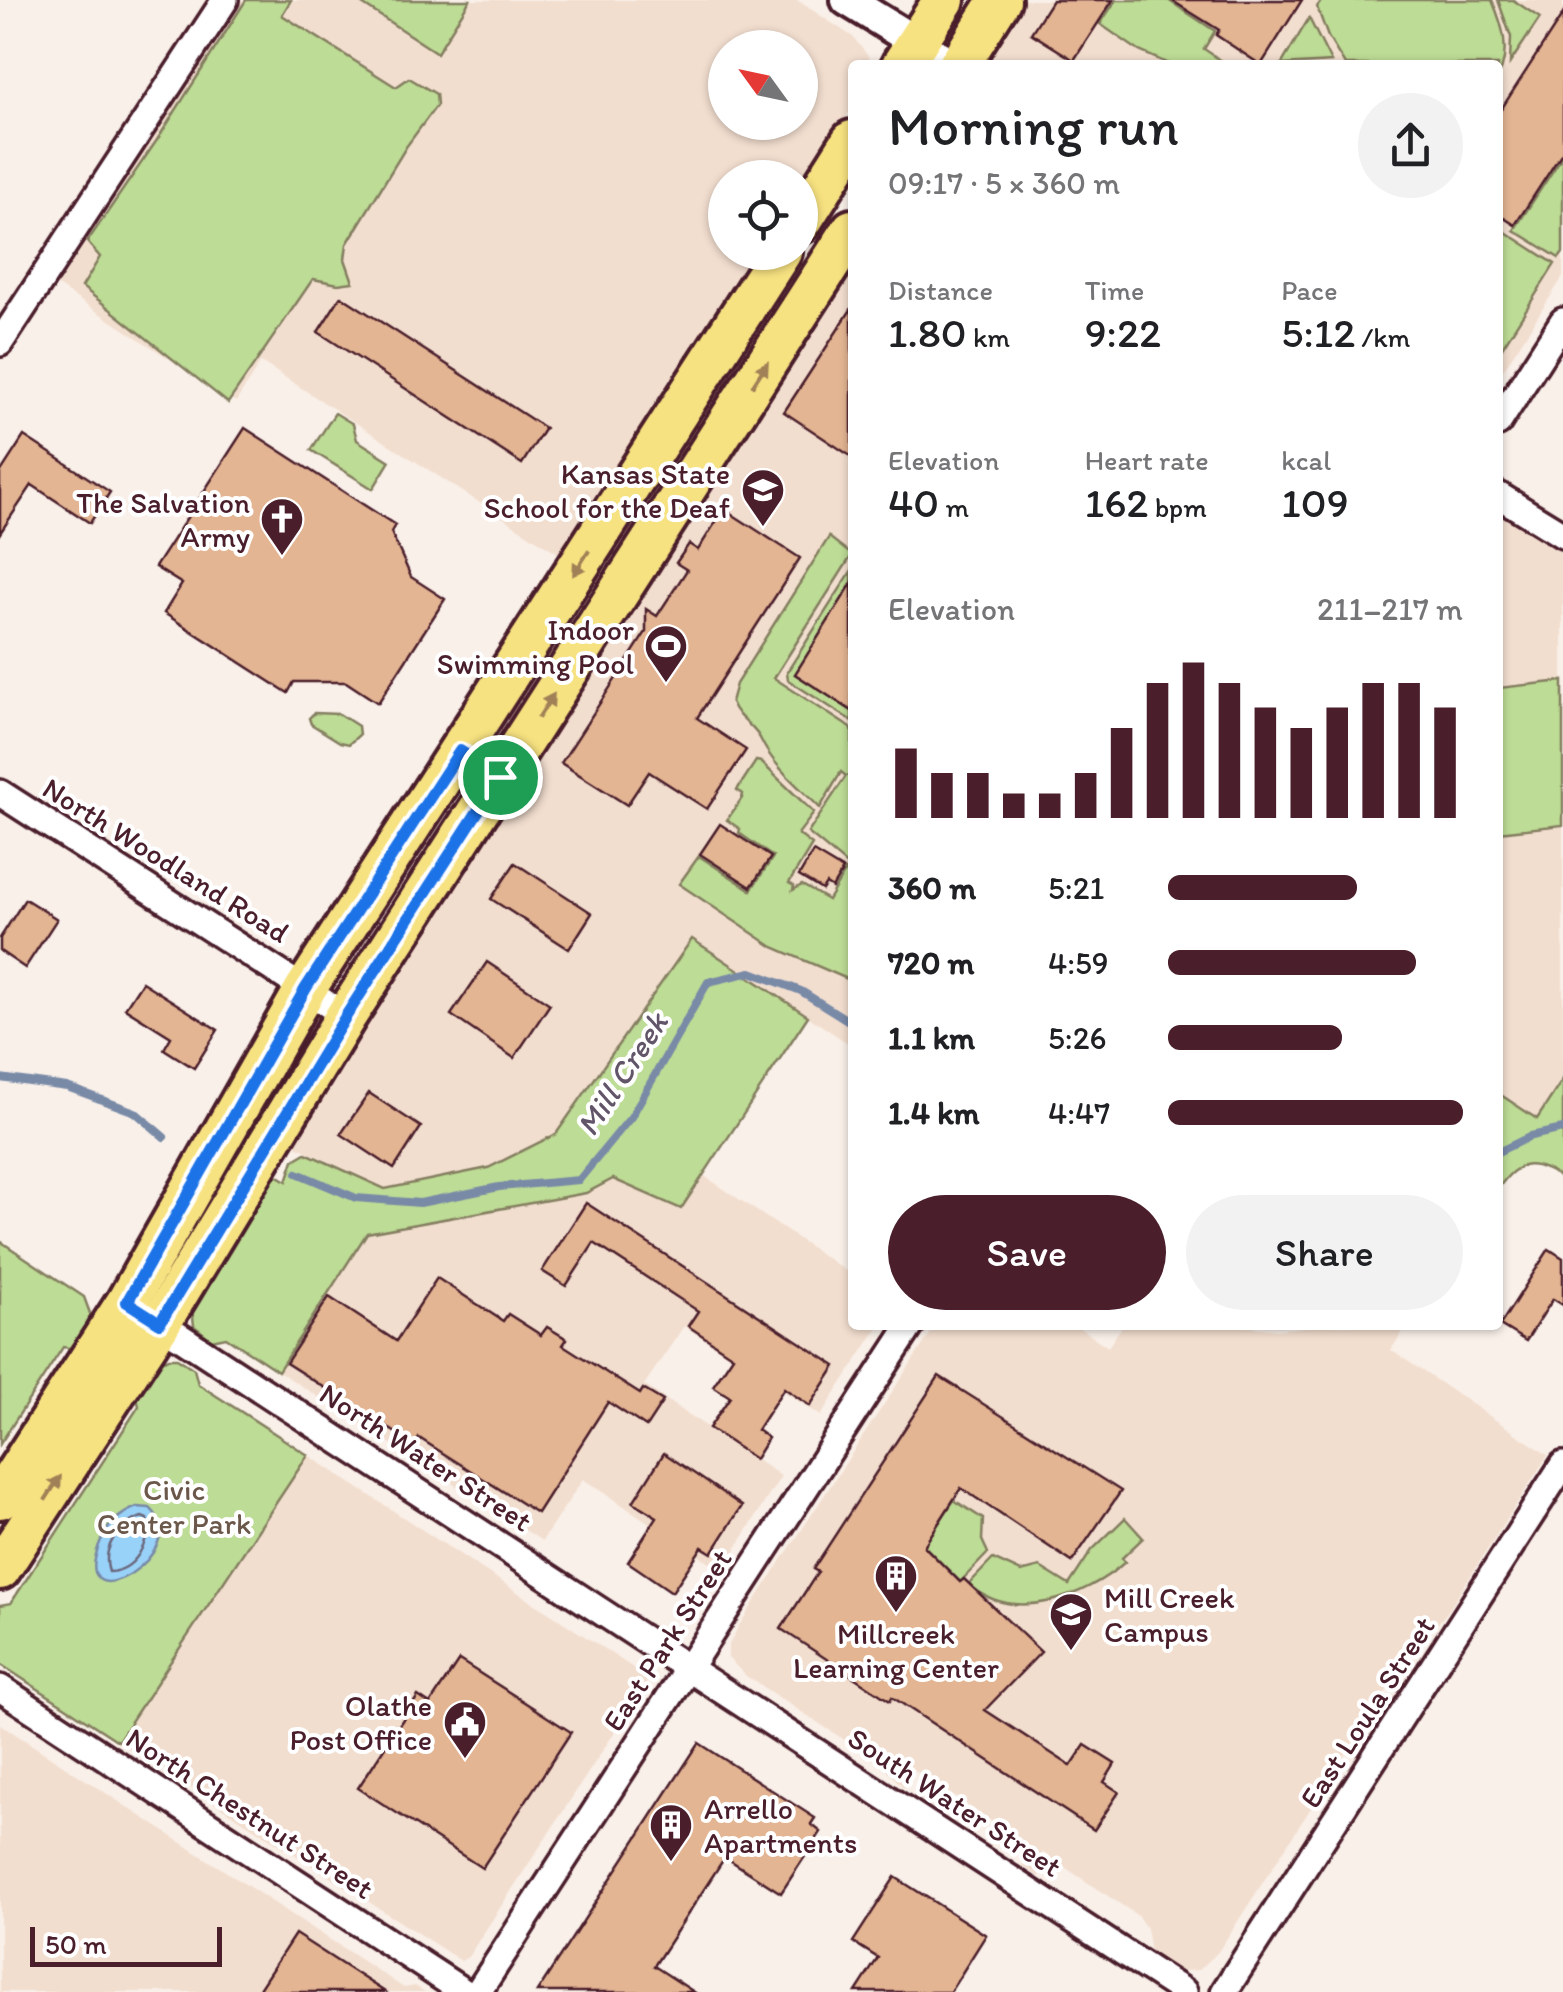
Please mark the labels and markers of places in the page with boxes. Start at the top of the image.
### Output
place label: Kansas State School for the Deaf [484,455,730,526]
school or university icon: Kansas State School for the Deaf [740,467,786,528]
place label: The Salvation Army [76,484,250,555]
church icon: The Salvation Army [259,496,305,557]
place label: Indoor Swimming Pool [437,611,634,682]
sports icon: Indoor Swimming Pool [643,623,689,684]
pin [458,735,543,820]
building icon: Millcreek Learning Center [873,1553,919,1614]
place label: Mill Creek Campus [1104,1579,1235,1650]
school or university icon: Mill Creek Campus [1048,1591,1094,1652]
place label: Millcreek Learning Center [793,1615,999,1686]
place label: Olathe Post Office [289,1687,432,1758]
public building icon: Olathe Post Office [442,1699,488,1760]
place label: Arrello Apartments [704,1790,857,1861]
building icon: Arrello Apartments [648,1802,694,1863]

